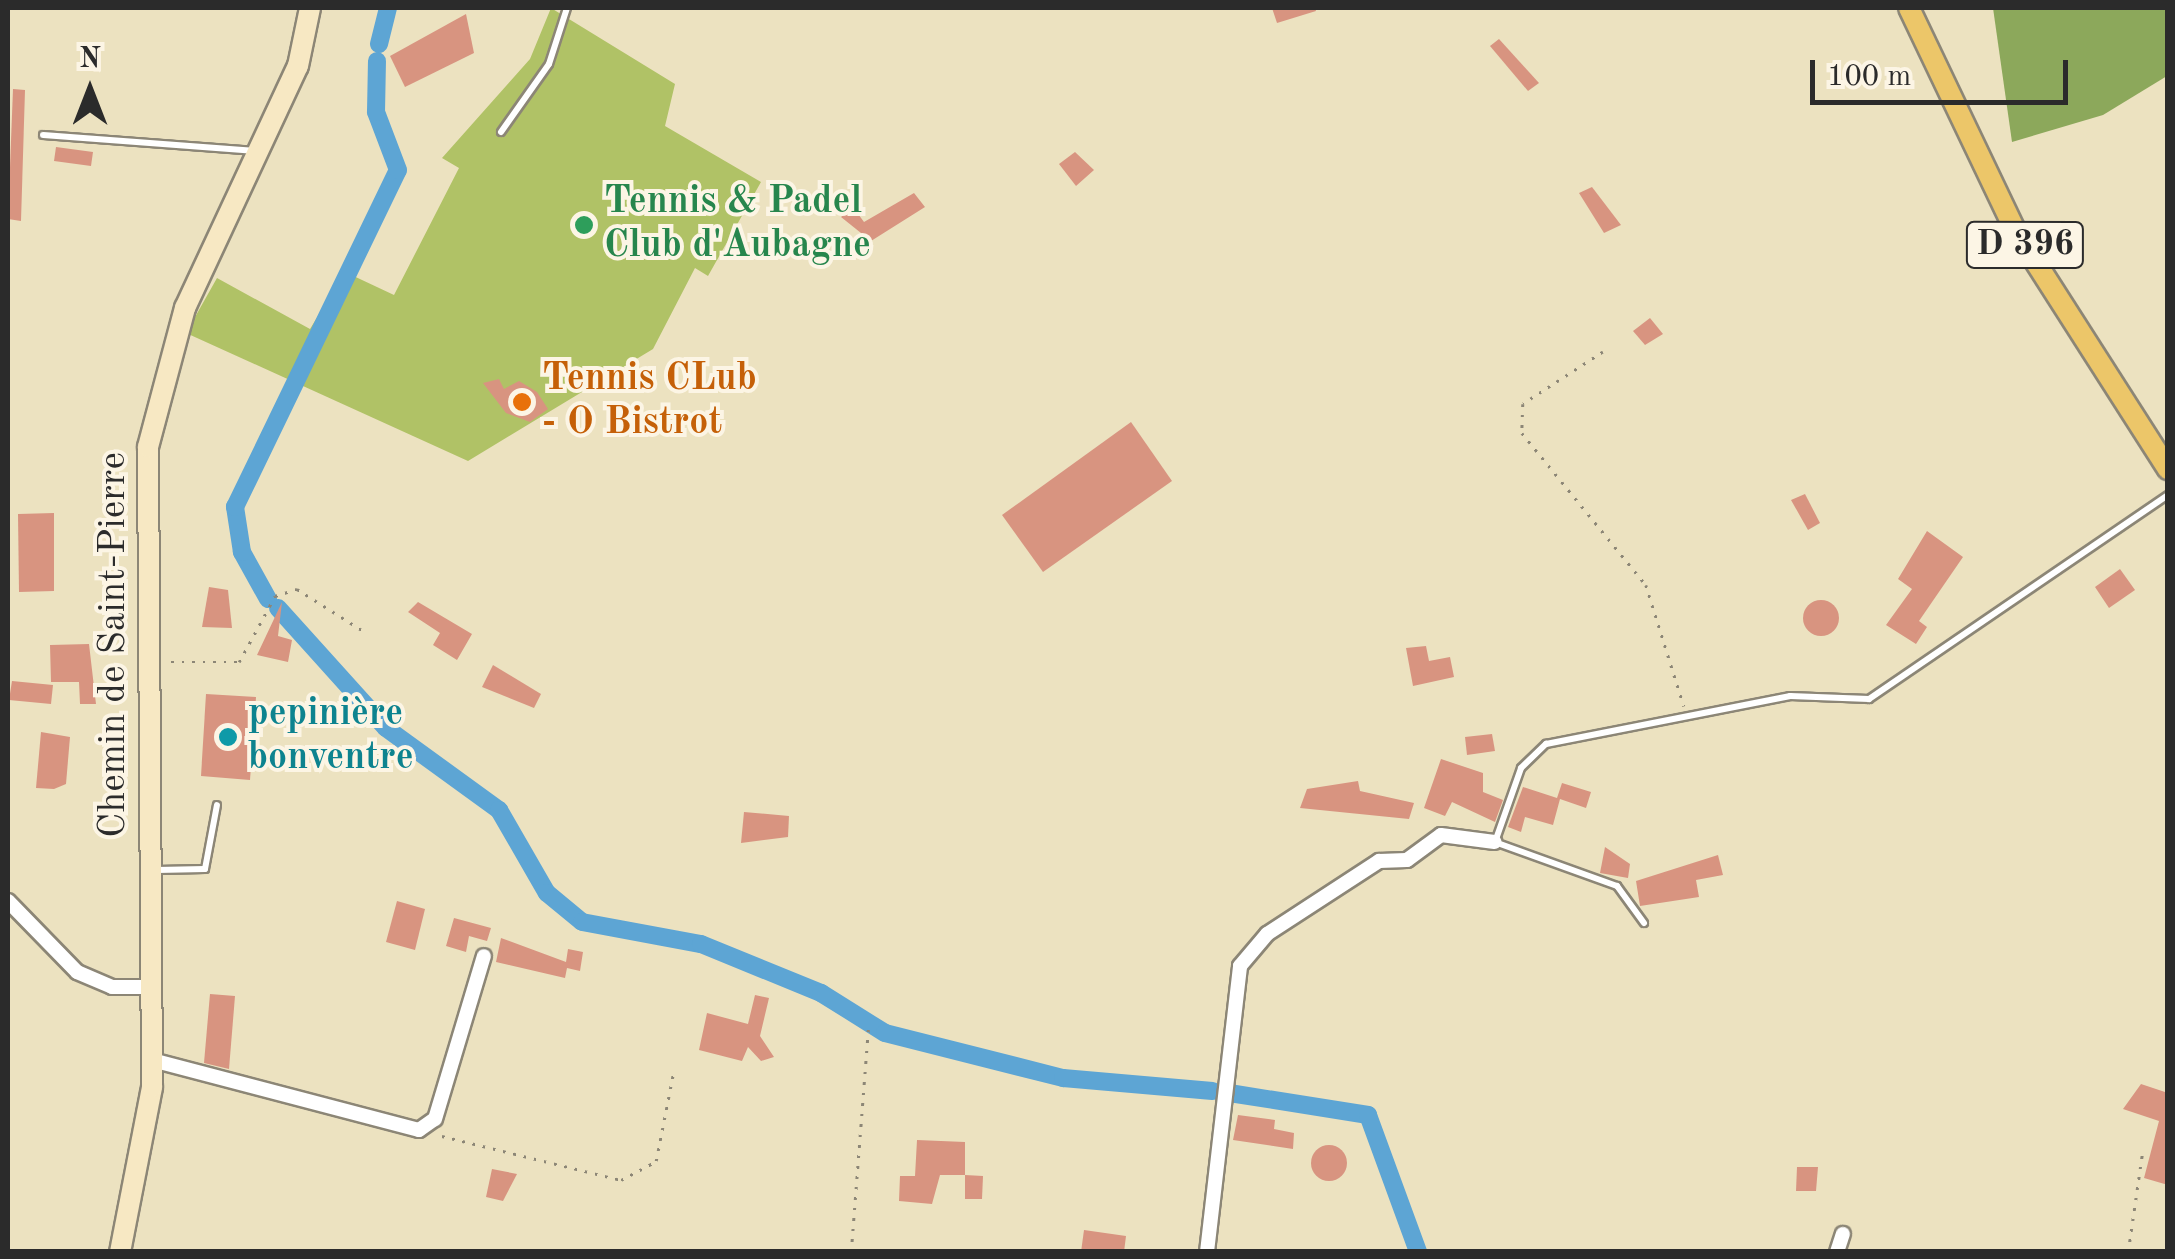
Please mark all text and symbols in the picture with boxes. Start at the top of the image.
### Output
north arrow [40,40,140,140]
scale bar [1815,40,2072,102]
text: N [79,46,101,74]
text: 100 m [1827,62,1911,92]
place label: Tennis & Padel Club d'Aubagne [604,180,871,270]
marker: Tennis & Padel Club d'Aubagne [573,214,595,236]
road number: D 396 [1965,215,2085,275]
place label: Tennis CLub - O Bistrot [542,357,757,446]
marker: Tennis CLub - O Bistrot [511,391,533,413]
street label: Chemin de Saint-Pierre [92,452,138,838]
place label: pepinière bonventre [248,692,414,782]
marker: pepinière bonventre [217,726,239,748]

